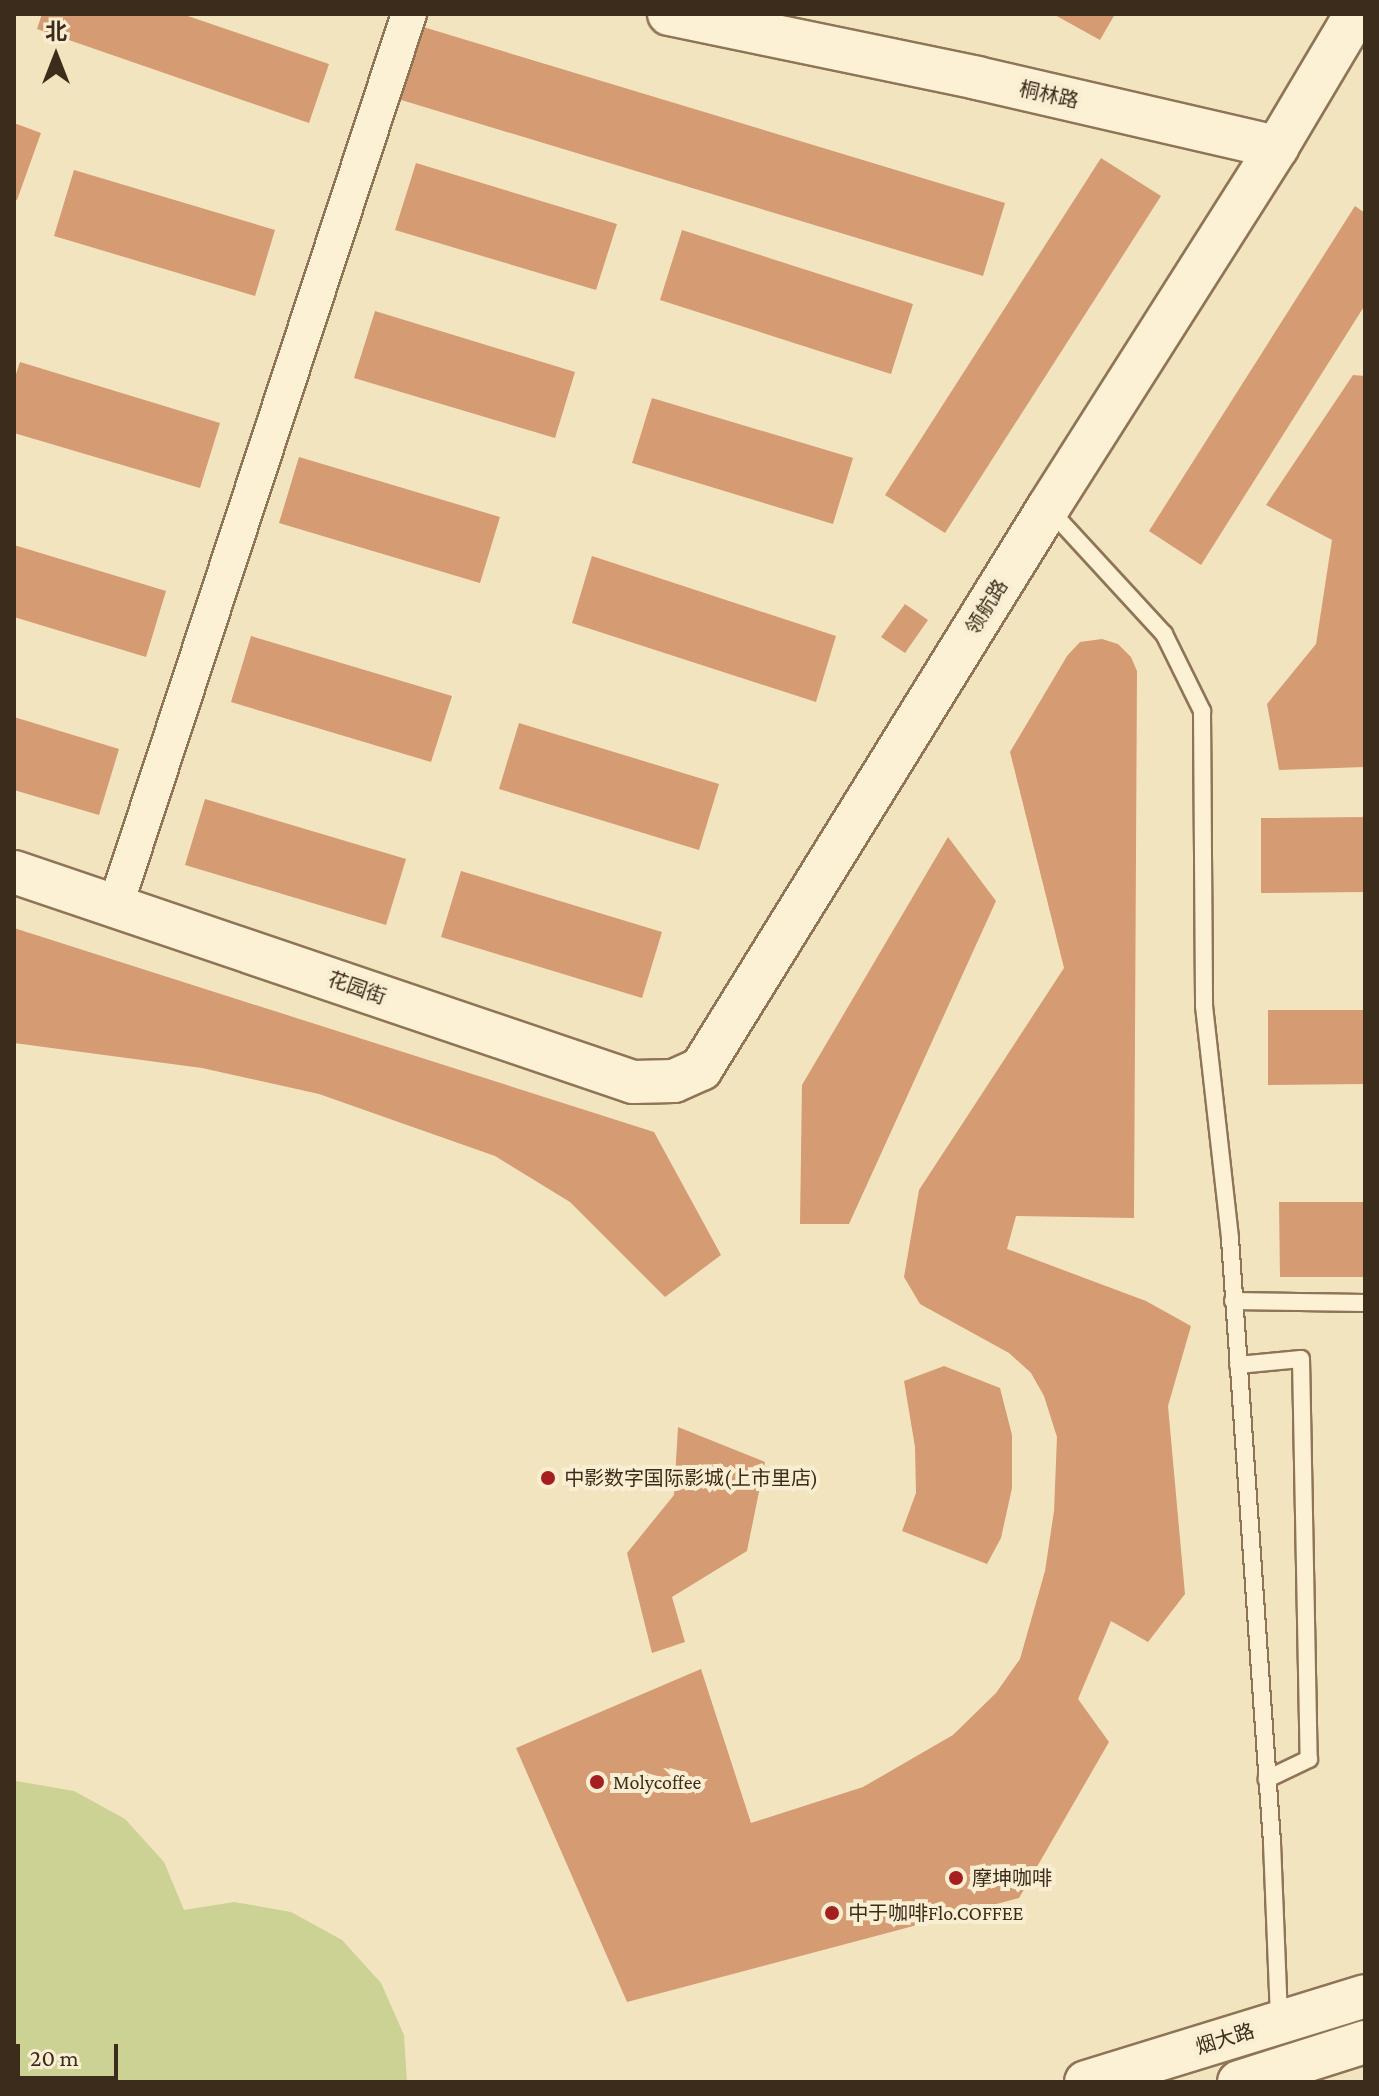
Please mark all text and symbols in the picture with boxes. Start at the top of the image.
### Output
north arrow [16,16,96,96]
text: 北 [45,19,67,44]
street label: 桐林路 [1017,77,1081,113]
street label: 领航路 [961,575,1013,639]
street label: 花园街 [325,967,389,1009]
place label: 中影数字国际影城(上市里店) [564,1466,818,1490]
marker: 中影数字国际影城(上市里店) [539,1469,557,1487]
place label: Molycoffee [613,1770,701,1794]
marker: Molycoffee [588,1773,606,1791]
place label: 摩坤咖啡 [972,1866,1052,1890]
marker: 摩坤咖啡 [947,1869,965,1887]
place label: 中于咖啡Flo.COFFEE [848,1901,1023,1925]
marker: 中于咖啡Flo.COFFEE [823,1904,841,1922]
street label: 烟大路 [1193,2019,1257,2059]
scale bar [20,2028,122,2078]
text: 20 m [30,2044,79,2071]

